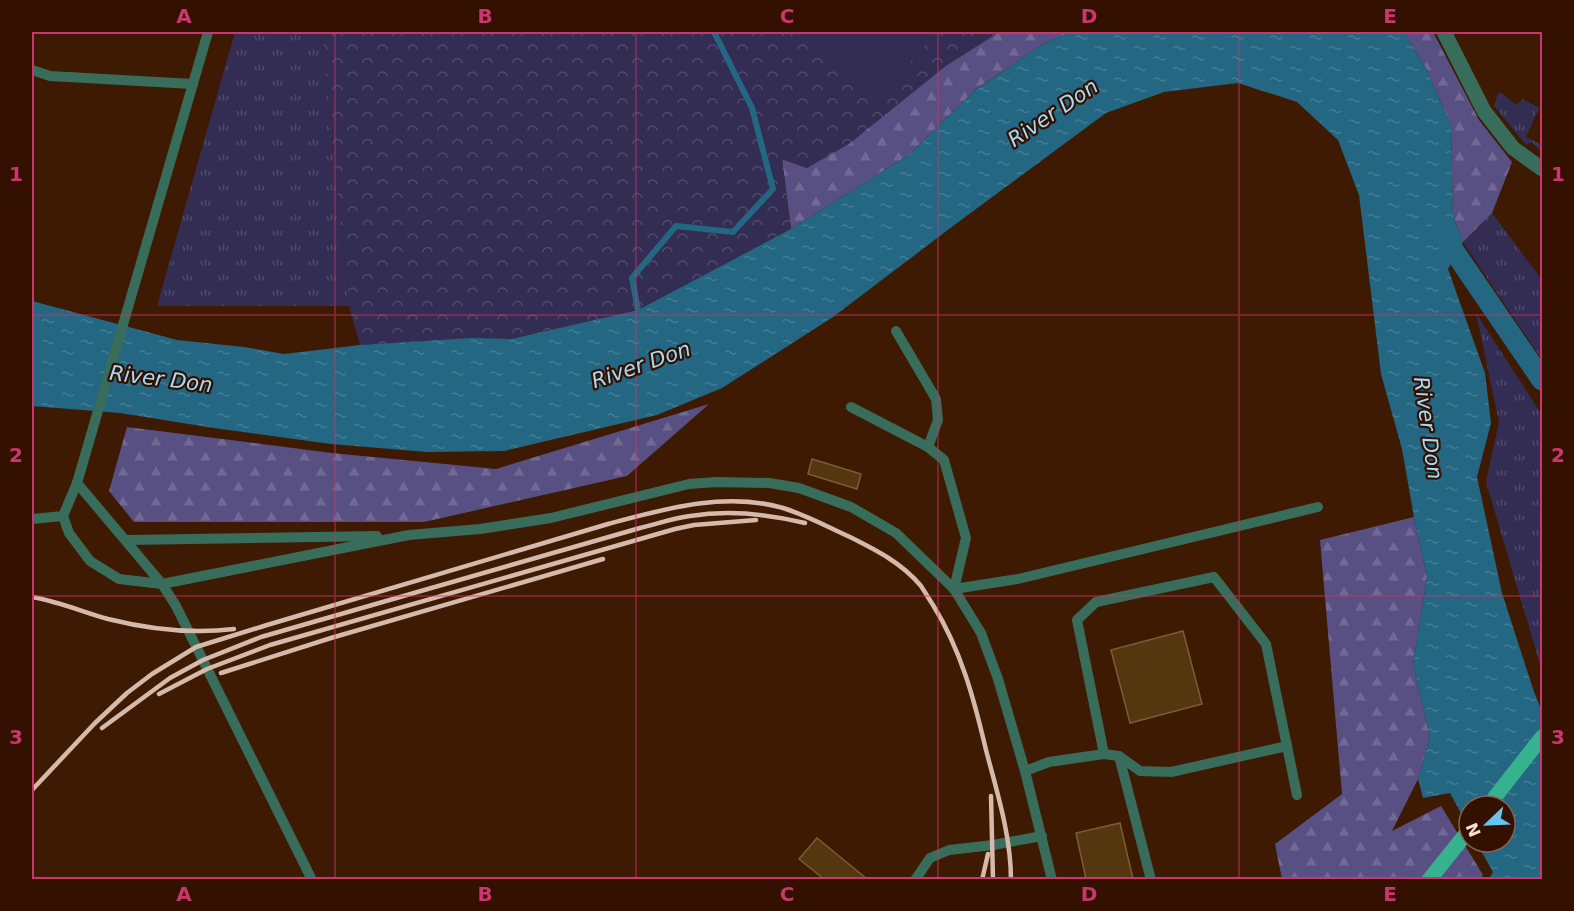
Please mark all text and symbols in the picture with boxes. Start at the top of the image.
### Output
text: A [176,4,192,28]
text: B [477,4,493,28]
text: C [780,4,794,28]
text: D [1081,4,1097,28]
text: E [1383,4,1397,28]
water label: River Don [1003,74,1103,152]
text: 1 [9,162,23,186]
text: 1 [1551,162,1565,186]
water label: River Don [588,337,694,393]
water label: River Don [108,361,214,397]
water label: River Don [1409,375,1447,481]
text: 2 [9,443,23,467]
text: 2 [1551,443,1565,467]
text: 3 [9,725,23,749]
text: 3 [1551,725,1565,749]
north arrow [1457,794,1517,854]
text: N [1462,820,1485,840]
text: A [176,882,192,906]
text: B [477,882,493,906]
text: C [780,882,794,906]
text: D [1081,882,1097,906]
text: E [1383,882,1397,906]

